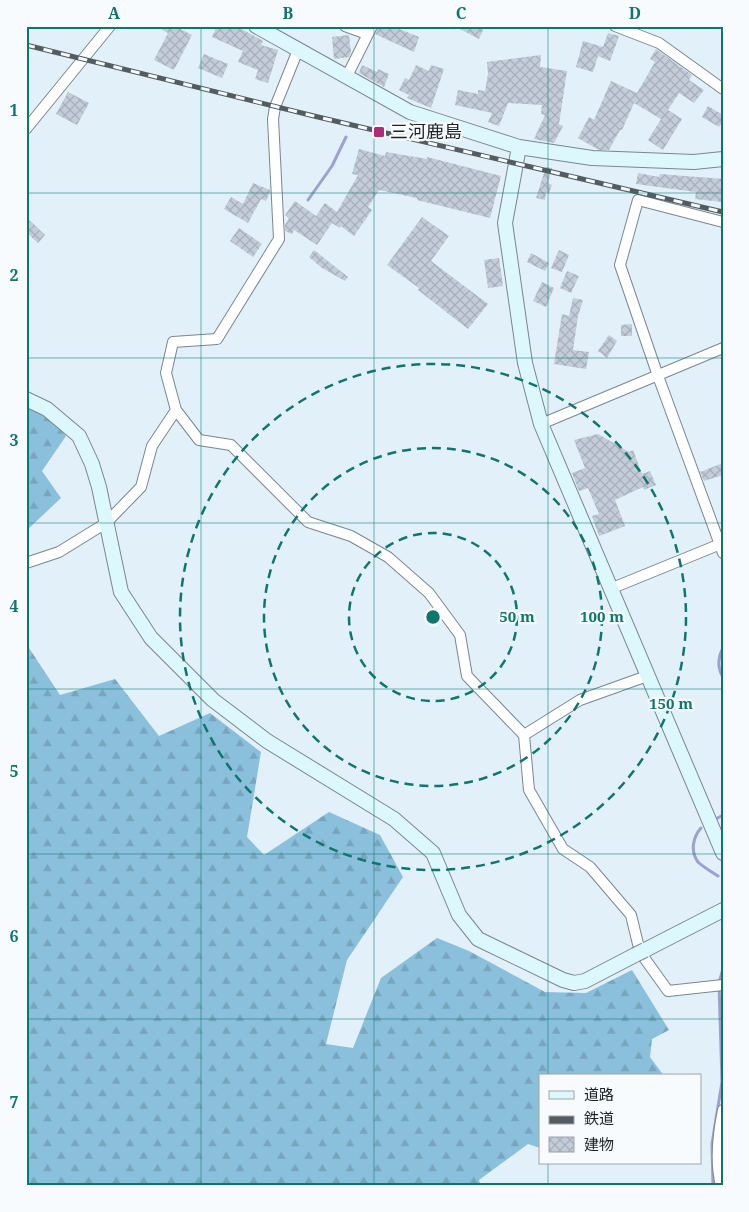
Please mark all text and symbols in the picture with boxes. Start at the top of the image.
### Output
text: A [108,2,121,24]
text: B [283,2,294,24]
text: C [456,2,467,24]
text: D [629,2,641,24]
text: 1 [9,99,19,121]
place label: 三河鹿島 [390,119,462,143]
marker: 三河鹿島 [372,125,386,139]
text: 2 [9,264,19,286]
text: 3 [9,429,19,451]
text: 4 [9,595,19,617]
text: 50 m [499,606,535,626]
text: 100 m [580,606,624,626]
centre of rings [424,608,442,626]
text: 150 m [649,693,693,713]
text: 5 [9,760,19,782]
text: 6 [9,925,19,947]
legend [539,1074,702,1164]
text: 道路 [584,1084,614,1104]
text: 7 [9,1091,19,1113]
text: 鉄道 [584,1108,614,1128]
text: 建物 [584,1134,614,1154]

